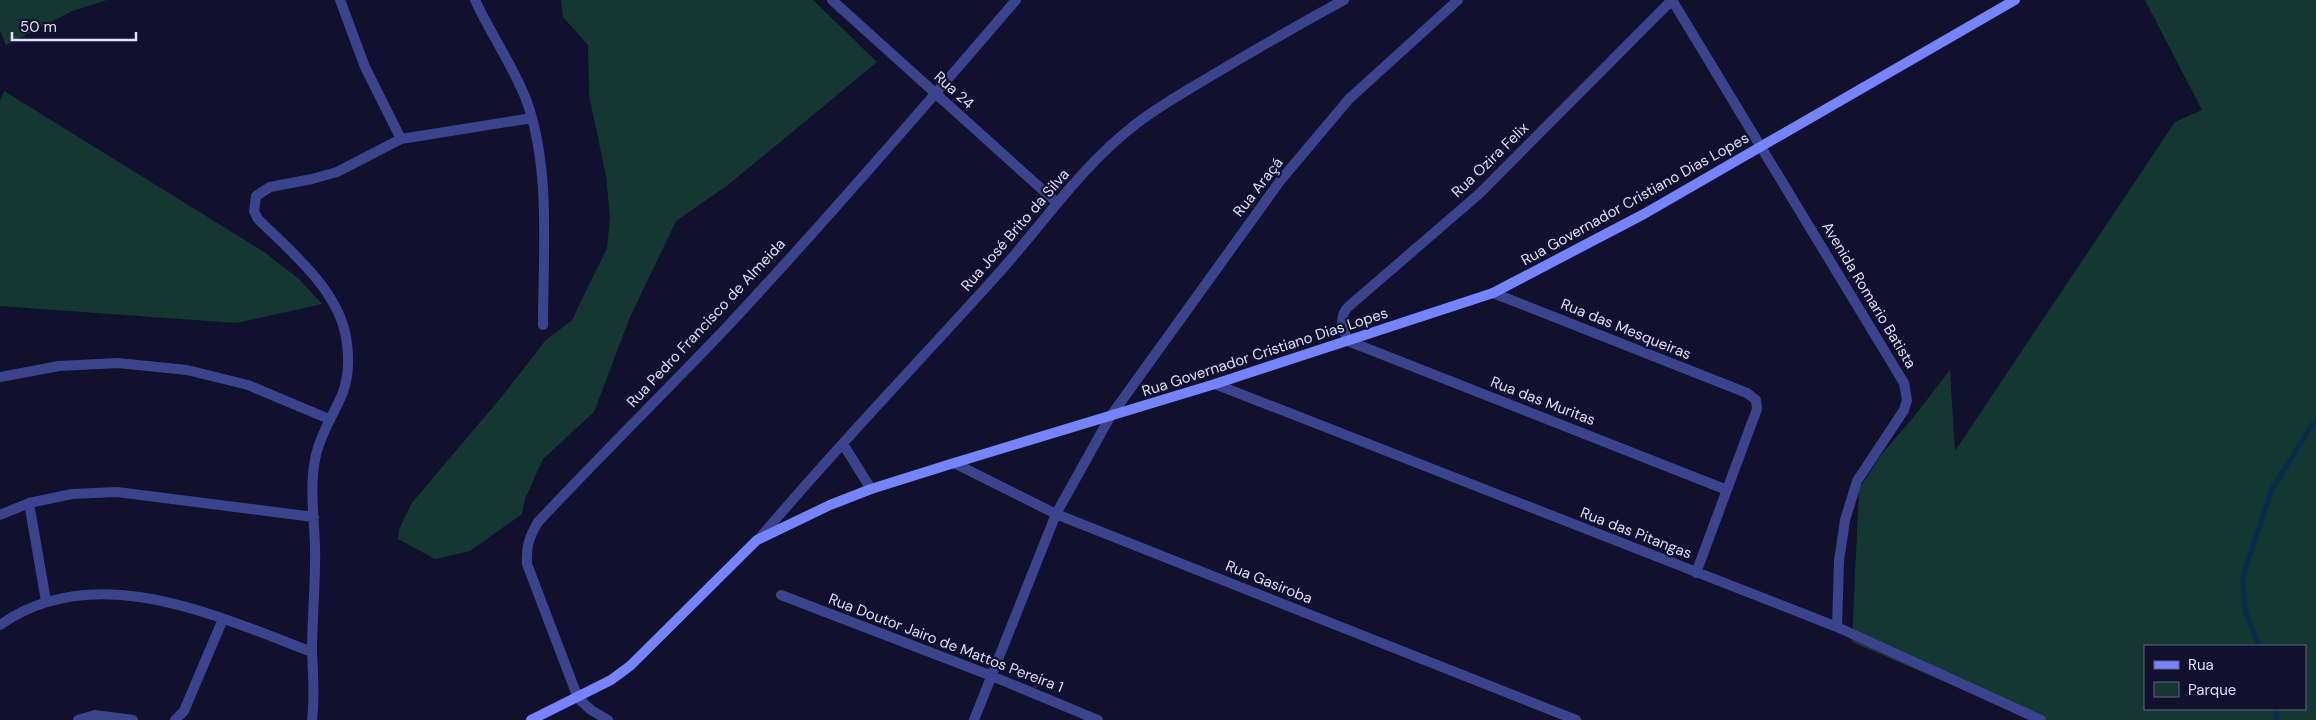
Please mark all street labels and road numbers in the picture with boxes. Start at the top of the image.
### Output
street label: Rua 24 [930,67,978,113]
street label: Rua Ozira Felix [1447,118,1533,202]
street label: Rua Governador Cristiano Dias Lopes [1518,128,1752,270]
street label: Rua Araçá [1229,153,1287,221]
street label: Rua José Brito da Silva [956,165,1074,295]
street label: Avenida Romario Batista [1817,218,1921,372]
street label: Rua Pedro Francisco de Almeida [622,234,790,412]
street label: Rua das Mesqueiras [1558,294,1694,364]
street label: Rua Governador Cristiano Dias Lopes [1139,303,1391,401]
street label: Rua das Muritas [1488,372,1598,430]
street label: Rua das Pitangas [1577,503,1695,563]
street label: Rua Gasiroba [1223,555,1315,609]
street label: Rua Doutor Jairo de Mattos Pereira 1 [826,589,1066,697]

